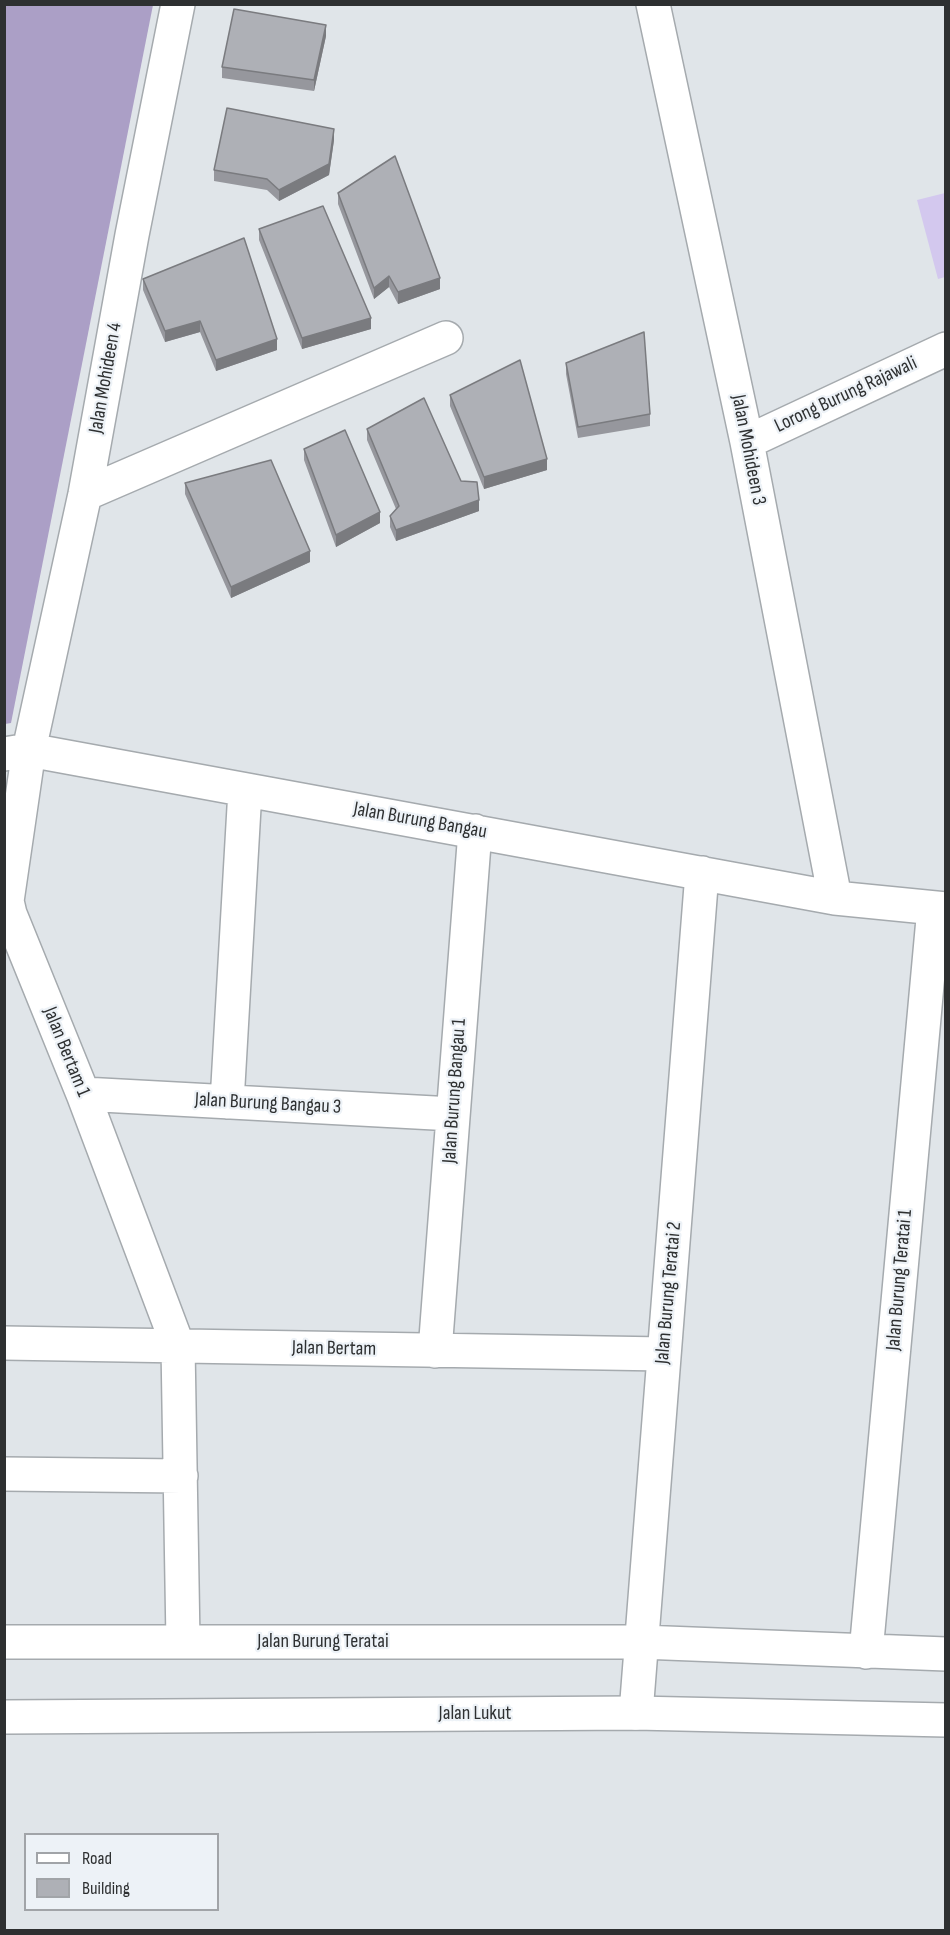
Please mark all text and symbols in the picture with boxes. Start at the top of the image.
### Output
street label: Jalan Mohideen 4 [84,321,128,435]
street label: Lorong Burung Rajawali [771,352,921,438]
street label: Jalan Mohideen 3 [726,393,770,507]
street label: Jalan Burung Bangau [351,797,489,845]
street label: Jalan Bertam 1 [37,1004,95,1100]
street label: Jalan Burung Bangau 1 [438,1018,472,1164]
street label: Jalan Burung Bangau 3 [194,1088,342,1120]
street label: Jalan Burung Teratai 1 [882,1208,918,1352]
street label: Jalan Burung Teratai 2 [651,1221,687,1365]
street label: Jalan Bertam [292,1336,376,1362]
street label: Jalan Burung Teratai [257,1630,389,1654]
street label: Jalan Lukut [439,1702,511,1726]
legend [24,1833,219,1911]
text: Road [82,1848,112,1869]
text: Building [82,1878,130,1899]

